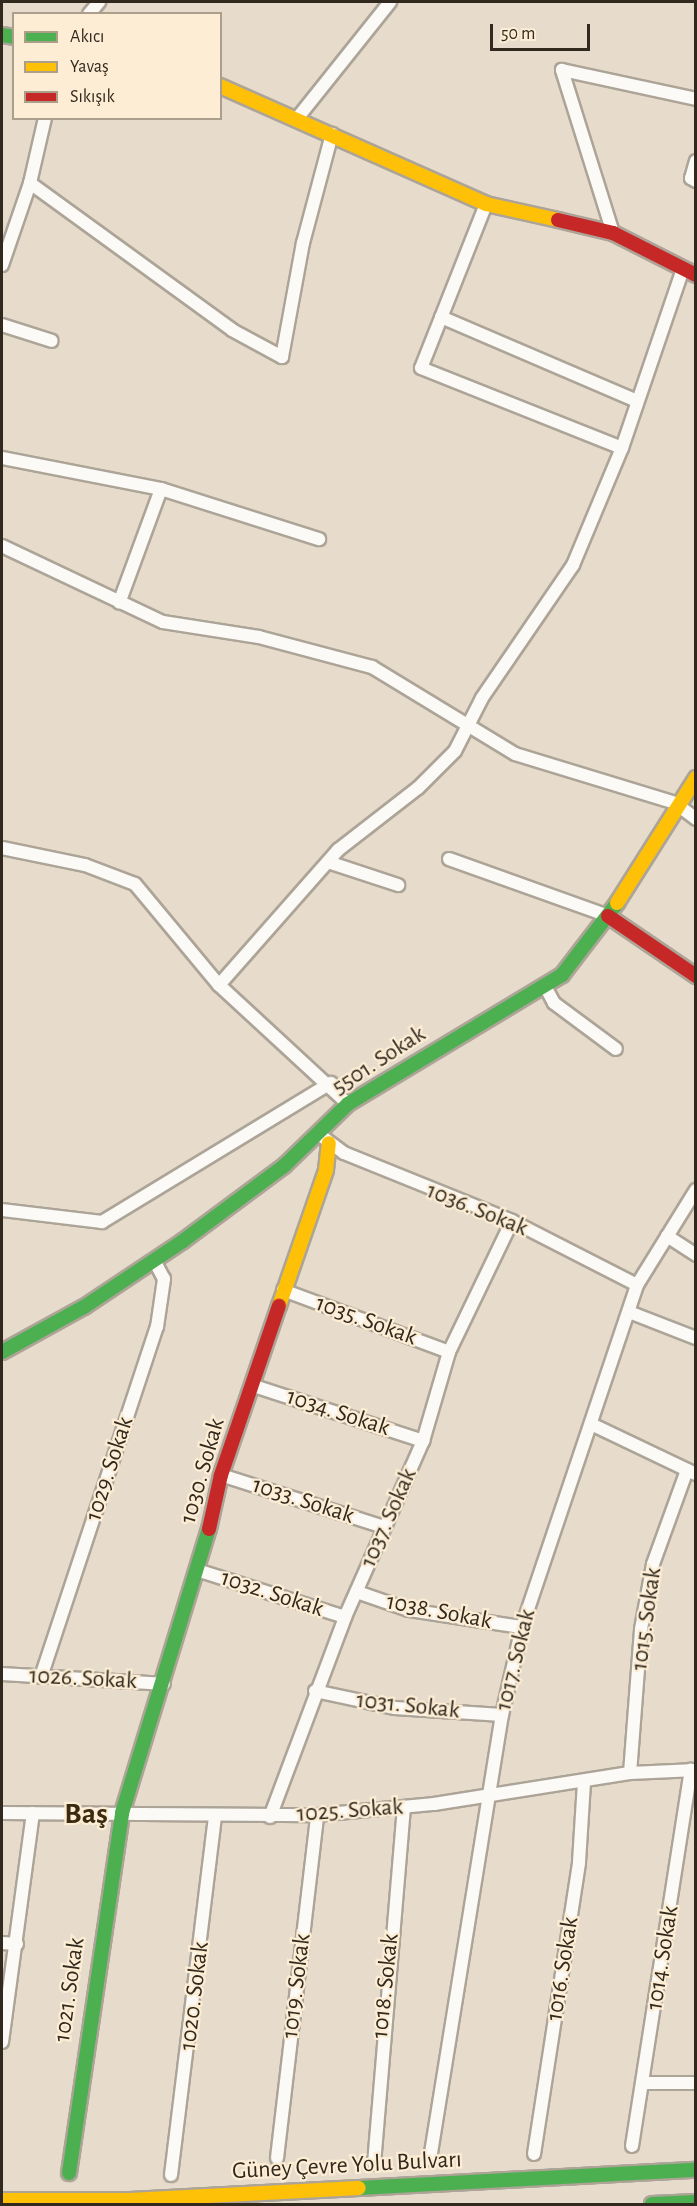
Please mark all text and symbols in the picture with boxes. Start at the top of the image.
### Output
legend [12,12,222,120]
scale bar [493,12,594,50]
text: 50 m [501,25,535,43]
text: Akıcı [70,28,104,46]
text: Yavaş [70,58,109,76]
text: Sıkışık [70,88,115,106]
street label: 5501. Sokak [327,1020,431,1102]
street label: 1036. Sokak [422,1177,532,1243]
street label: 1035. Sokak [312,1289,420,1353]
street label: 1034. Sokak [283,1383,393,1443]
street label: 1029. Sokak [80,1413,140,1525]
street label: 1030. Sokak [174,1415,232,1527]
street label: 1037. Sokak [354,1464,424,1572]
street label: 1033. Sokak [248,1471,358,1531]
street label: 1032. Sokak [217,1564,327,1624]
street label: 1015. Sokak [626,1566,668,1672]
street label: 1038. Sokak [384,1588,494,1636]
street label: 1017. Sokak [489,1606,543,1714]
street label: 1026. Sokak [28,1662,138,1696]
street label: 1031. Sokak [355,1686,461,1726]
street label: 1025. Sokak [296,1793,404,1829]
district label: Baş [64,1796,108,1832]
street label: 1014. Sokak [641,1904,685,2012]
street label: 1016. Sokak [541,1915,585,2023]
street label: 1019. Sokak [276,1932,318,2040]
street label: 1018. Sokak [366,1932,406,2040]
street label: 1021. Sokak [48,1936,92,2044]
street label: 1020. Sokak [174,1940,216,2052]
street label: Güney Çevre Yolu Bulvarı [232,2146,462,2186]

